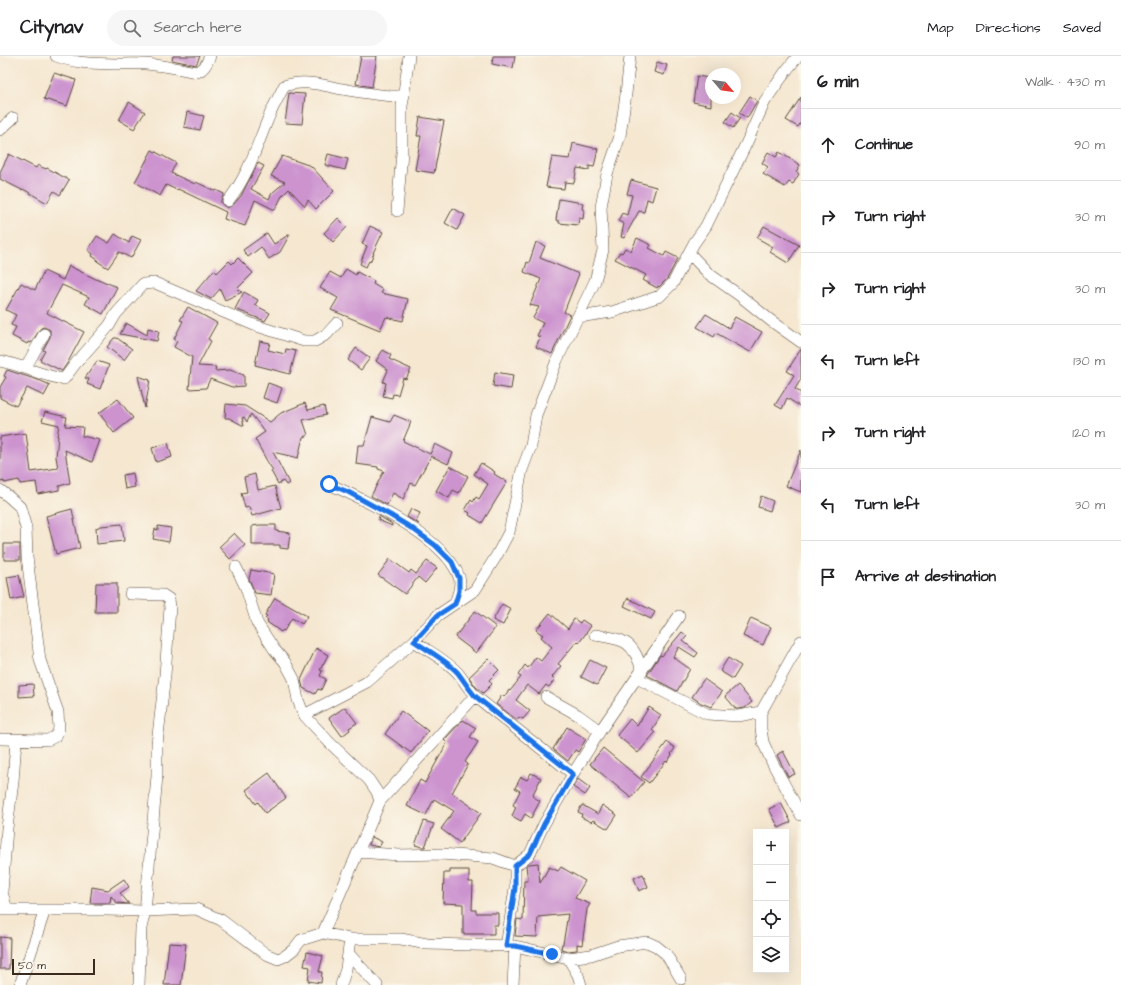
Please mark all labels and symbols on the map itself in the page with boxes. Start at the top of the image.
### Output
north arrow [705,68,741,104]
route start [320,475,338,493]
route end [543,945,561,963]
scale bar [12,957,95,976]

